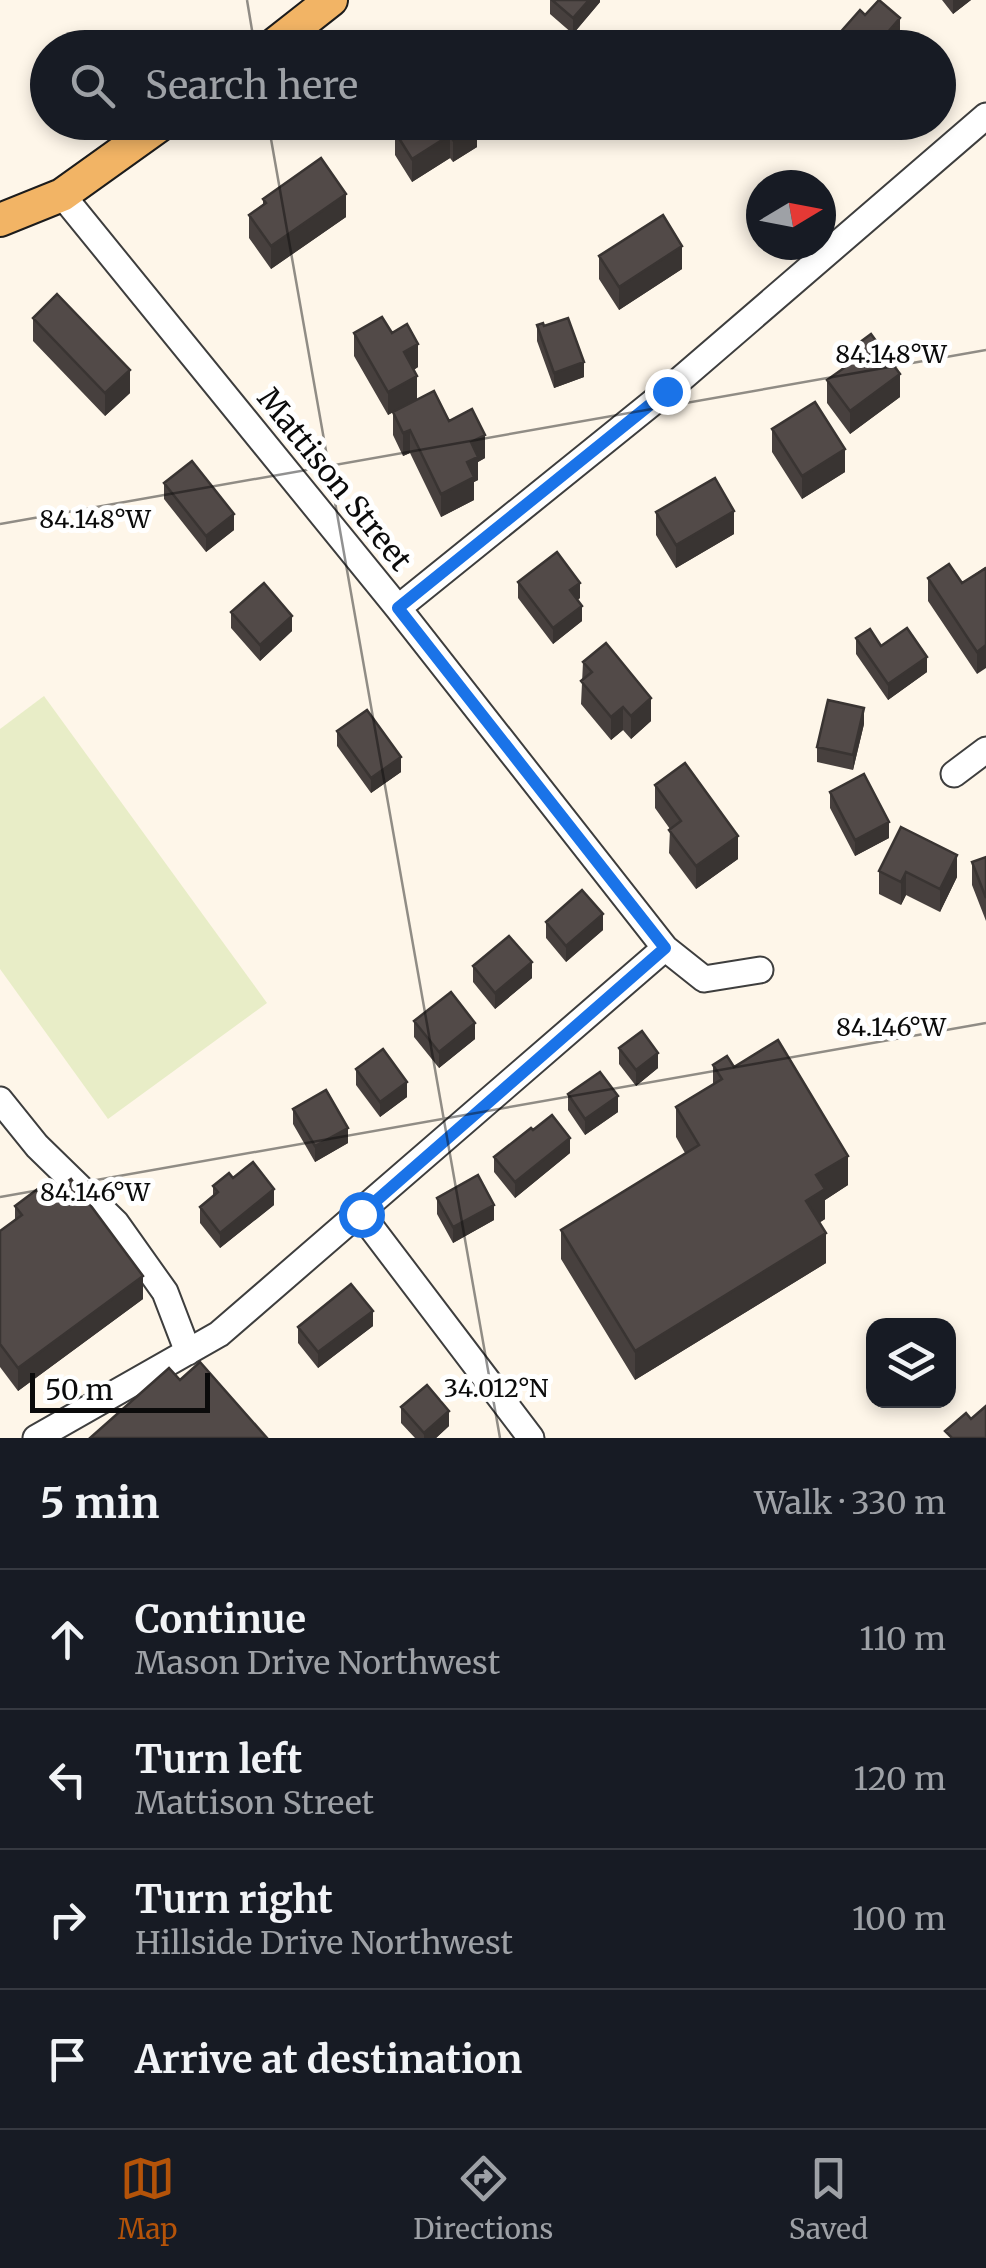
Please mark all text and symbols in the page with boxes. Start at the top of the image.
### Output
search box [30,30,956,140]
icon: search [65,58,120,113]
text: Search here [145,62,358,109]
north arrow [746,170,836,260]
text: 84.148°W [835,338,948,370]
route end [645,369,691,415]
street label: Mattison Street [250,380,420,578]
text: 84.148°W [39,503,152,535]
text: 84.146°W [836,1011,947,1043]
text: 84.146°W [40,1176,151,1208]
route start [339,1192,385,1238]
map controls [866,1318,956,1408]
button: layers [866,1318,956,1408]
scale bar [30,1368,210,1412]
text: 50 m [45,1372,113,1408]
text: 34.012°N [444,1372,548,1404]
text: 5 min [40,1477,159,1529]
text: Walk · 330 m [754,1483,946,1523]
text: Continue [135,1596,306,1643]
icon: ahead [40,1612,95,1667]
text: 110 m [859,1619,946,1659]
text: Mason Drive Northwest [135,1643,500,1683]
text: Turn left [135,1736,302,1783]
icon: left [40,1752,95,1807]
text: 120 m [854,1759,946,1799]
text: Mattison Street [135,1783,374,1823]
text: Turn right [135,1876,333,1923]
icon: right [40,1892,95,1947]
text: 100 m [852,1899,946,1939]
text: Hillside Drive Northwest [135,1923,513,1963]
icon: arrive [40,2032,95,2087]
text: Arrive at destination [135,2036,522,2083]
tab: Map [118,2151,178,2247]
tab: Directions [413,2151,553,2247]
tab: Saved [789,2151,868,2247]

